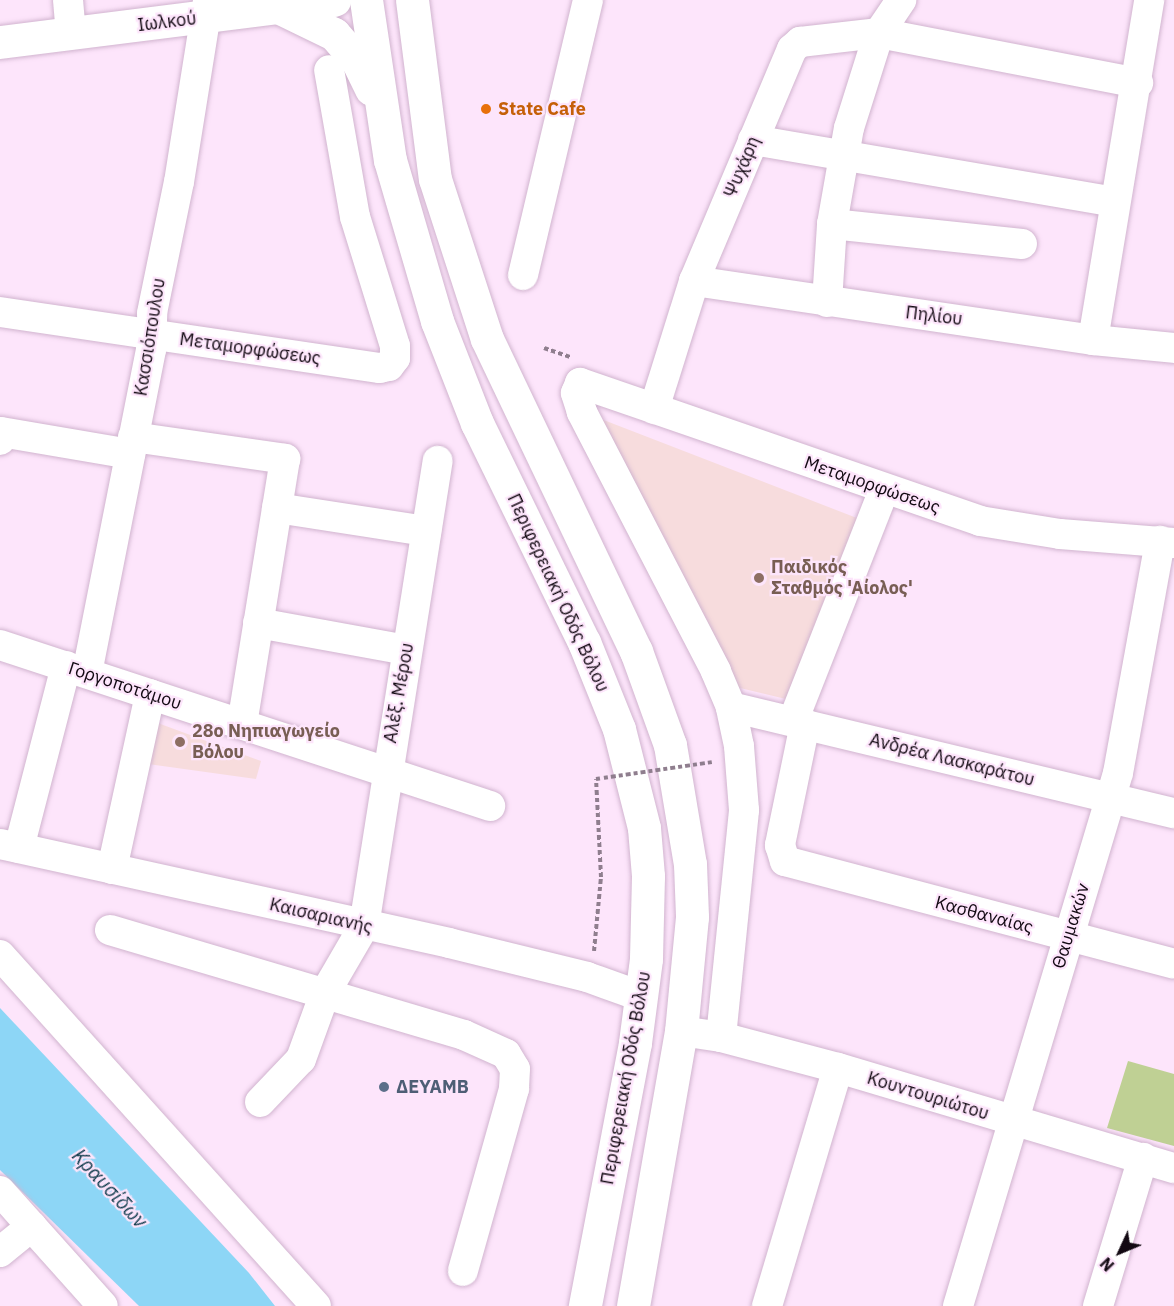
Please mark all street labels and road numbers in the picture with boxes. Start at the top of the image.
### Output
street label: Ιωλκού [136,8,198,36]
street label: Ψυχάρη [719,133,765,201]
street label: Κασσιόπουλου [130,276,170,398]
street label: Πηλίου [904,302,964,330]
street label: Μεταμορφώσεως [178,328,322,370]
street label: Μεταμορφώσεως [801,452,943,518]
street label: Περιφερειακή Οδός Βόλου [503,490,613,696]
street label: Αλέξ. Μέρου [380,641,418,745]
street label: Γοργοποτάμου [66,658,184,714]
street label: Ανδρέα Λασκαράτου [867,729,1037,791]
street label: Θαυμακών [1048,881,1094,971]
street label: Κασθαναίας [933,892,1035,938]
street label: Καισαριανής [267,894,375,938]
street label: Περιφερειακή Οδός Βόλου [597,970,655,1186]
street label: Κουντουριώτου [864,1067,992,1125]

